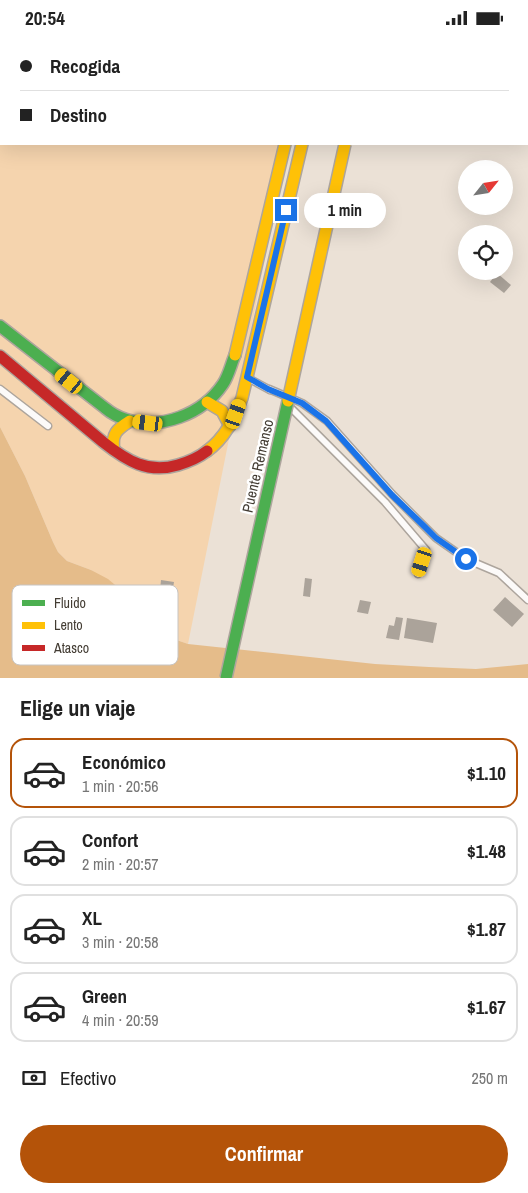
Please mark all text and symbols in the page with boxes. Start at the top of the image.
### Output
text: 20:54 [25,5,65,31]
text: Recogida [50,53,120,79]
text: Destino [50,102,107,128]
north arrow [458,160,512,215]
map controls [458,160,513,280]
callout: 1 min [304,193,386,227]
route end [275,199,297,221]
text: 1 min [328,199,362,221]
button: locate [458,225,513,280]
car [52,366,85,396]
car [224,397,247,431]
car [132,414,163,432]
street label: Puente Remanso [237,417,278,515]
car [410,545,433,579]
route start [455,548,477,570]
legend [12,585,178,665]
text: Fluido [54,594,86,612]
text: Lento [54,616,83,634]
text: Atasco [53,639,89,657]
text: Elige un viaje [20,693,135,723]
text: Económico [82,749,166,775]
icon: car [22,751,67,796]
text: $1.10 [467,760,506,786]
text: 1 min · 20:56 [82,775,159,797]
text: Confort [82,827,138,853]
icon: car [22,829,67,874]
text: $1.48 [467,838,506,864]
text: 2 min · 20:57 [82,853,159,875]
text: XL [82,905,102,931]
icon: car [22,907,67,952]
text: $1.87 [467,916,506,942]
text: 3 min · 20:58 [82,931,159,953]
text: Green [82,983,127,1009]
icon: car [22,985,67,1030]
text: $1.67 [467,994,506,1020]
text: 4 min · 20:59 [82,1009,159,1031]
icon: cash [20,1064,48,1092]
text: Efectivo [60,1065,116,1091]
text: 250 m [472,1067,508,1089]
button: Confirmar [20,1125,508,1183]

